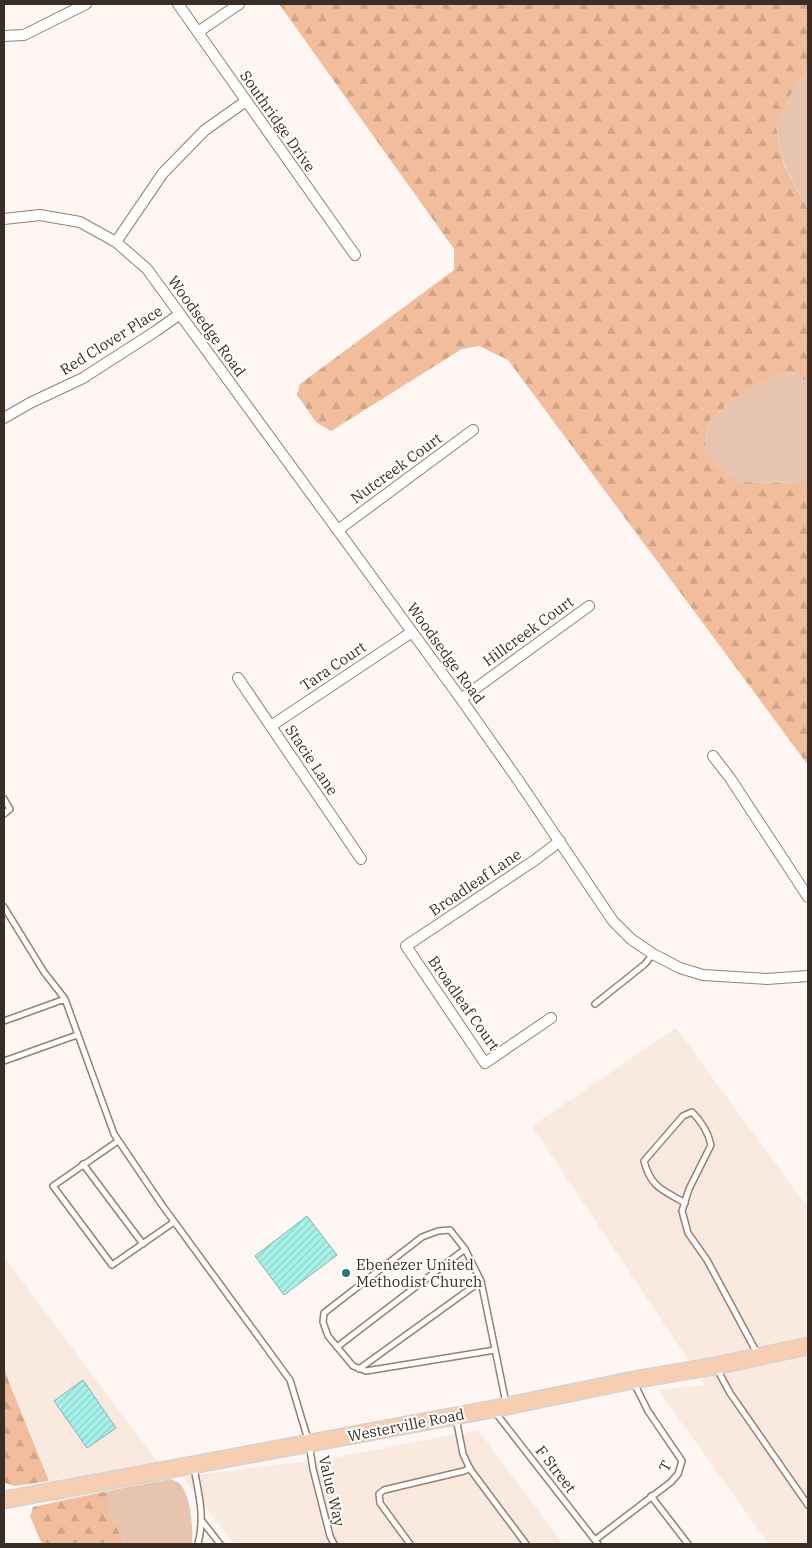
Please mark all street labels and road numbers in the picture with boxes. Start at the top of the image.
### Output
street label: Southridge Drive [236,67,320,175]
street label: Woodsedge Road [164,272,250,380]
street label: Red Clover Place [56,301,166,379]
street label: Nutcreek Court [347,428,445,508]
street label: Hillcreek Court [479,592,577,670]
street label: Woodsedge Road [403,599,489,707]
street label: Tara Court [297,637,369,695]
street label: Stacie Lane [281,721,343,799]
street label: Broadleaf Lane [425,844,525,920]
street label: Broadleaf Court [424,952,504,1054]
street label: Westerville Road [346,1404,466,1446]
street label: F Street [532,1441,580,1497]
street label: Value Way [315,1454,349,1528]
street label: T [654,1457,676,1475]

